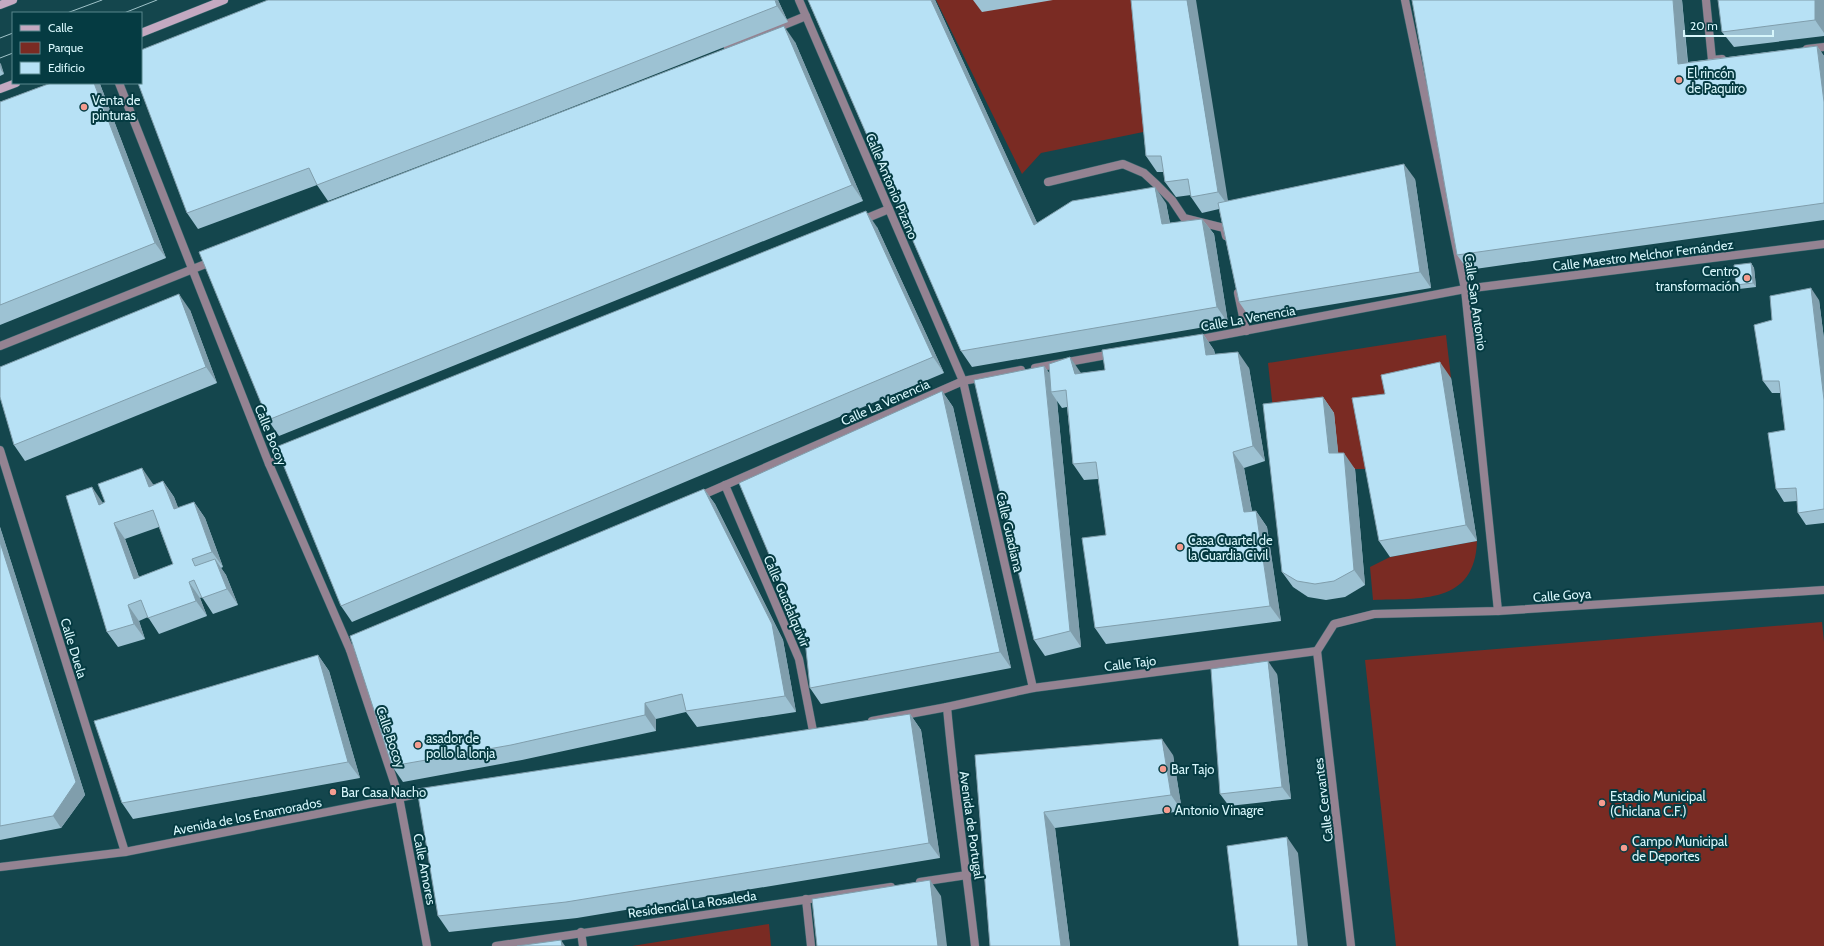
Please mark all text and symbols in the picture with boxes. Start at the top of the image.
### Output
legend [12,12,142,84]
scale bar [1684,12,1773,38]
text: 20 m [1690,18,1718,33]
text: Calle [48,20,73,35]
text: Parque [48,40,83,55]
text: Edificio [48,60,85,75]
place label: El rincón de Paquiro [1687,65,1745,96]
marker: El rincón de Paquiro [1674,75,1684,85]
place label: Venta de pinturas [92,92,141,123]
marker: Venta de pinturas [79,102,89,112]
street label: Calle Antonio Pizano [862,131,922,241]
street label: Calle Maestro Melchor Fernández [1552,236,1734,274]
street label: Calle San Antonio [1461,252,1491,352]
place label: Centro transformación [1656,263,1739,294]
marker: Centro transformación [1742,273,1752,283]
street label: Calle La Venencia [1200,302,1297,334]
street label: Calle La Venencia [838,375,933,429]
street label: Calle Bocoy [252,402,291,468]
street label: Calle Guadiana [993,491,1027,574]
place label: Casa Cuartel de la Guardia Civil [1188,532,1273,563]
marker: Casa Cuartel de la Guardia Civil [1175,542,1185,552]
street label: Calle Guadalquivir [760,553,814,650]
street label: Calle Goya [1532,585,1592,605]
street label: Calle Duela [57,616,91,681]
street label: Calle Tajo [1103,652,1157,675]
street label: Calle Bocoy [373,704,409,770]
place label: asador de pollo la lonja [426,730,496,762]
marker: asador de pollo la lonja [413,740,423,750]
street label: Calle Cervantes [1310,756,1336,843]
place label: Bar Tajo [1171,761,1214,778]
marker: Bar Tajo [1158,764,1168,774]
street label: Avenida de Portugal [956,770,988,880]
place label: Bar Casa Nacho [341,784,426,800]
marker: Bar Casa Nacho [328,787,338,797]
place label: Estadio Municipal (Chiclana C.F.) [1610,788,1706,819]
street label: Avenida de los Enamorados [171,794,323,838]
marker: Estadio Municipal (Chiclana C.F.) [1597,798,1607,808]
place label: Antonio Vinagre [1175,802,1264,818]
marker: Antonio Vinagre [1162,805,1172,815]
street label: Calle Amores [410,832,440,907]
place label: Campo Municipal de Deportes [1632,833,1727,864]
marker: Campo Municipal de Deportes [1619,843,1629,853]
street label: Residencial La Rosaleda [627,887,758,921]

